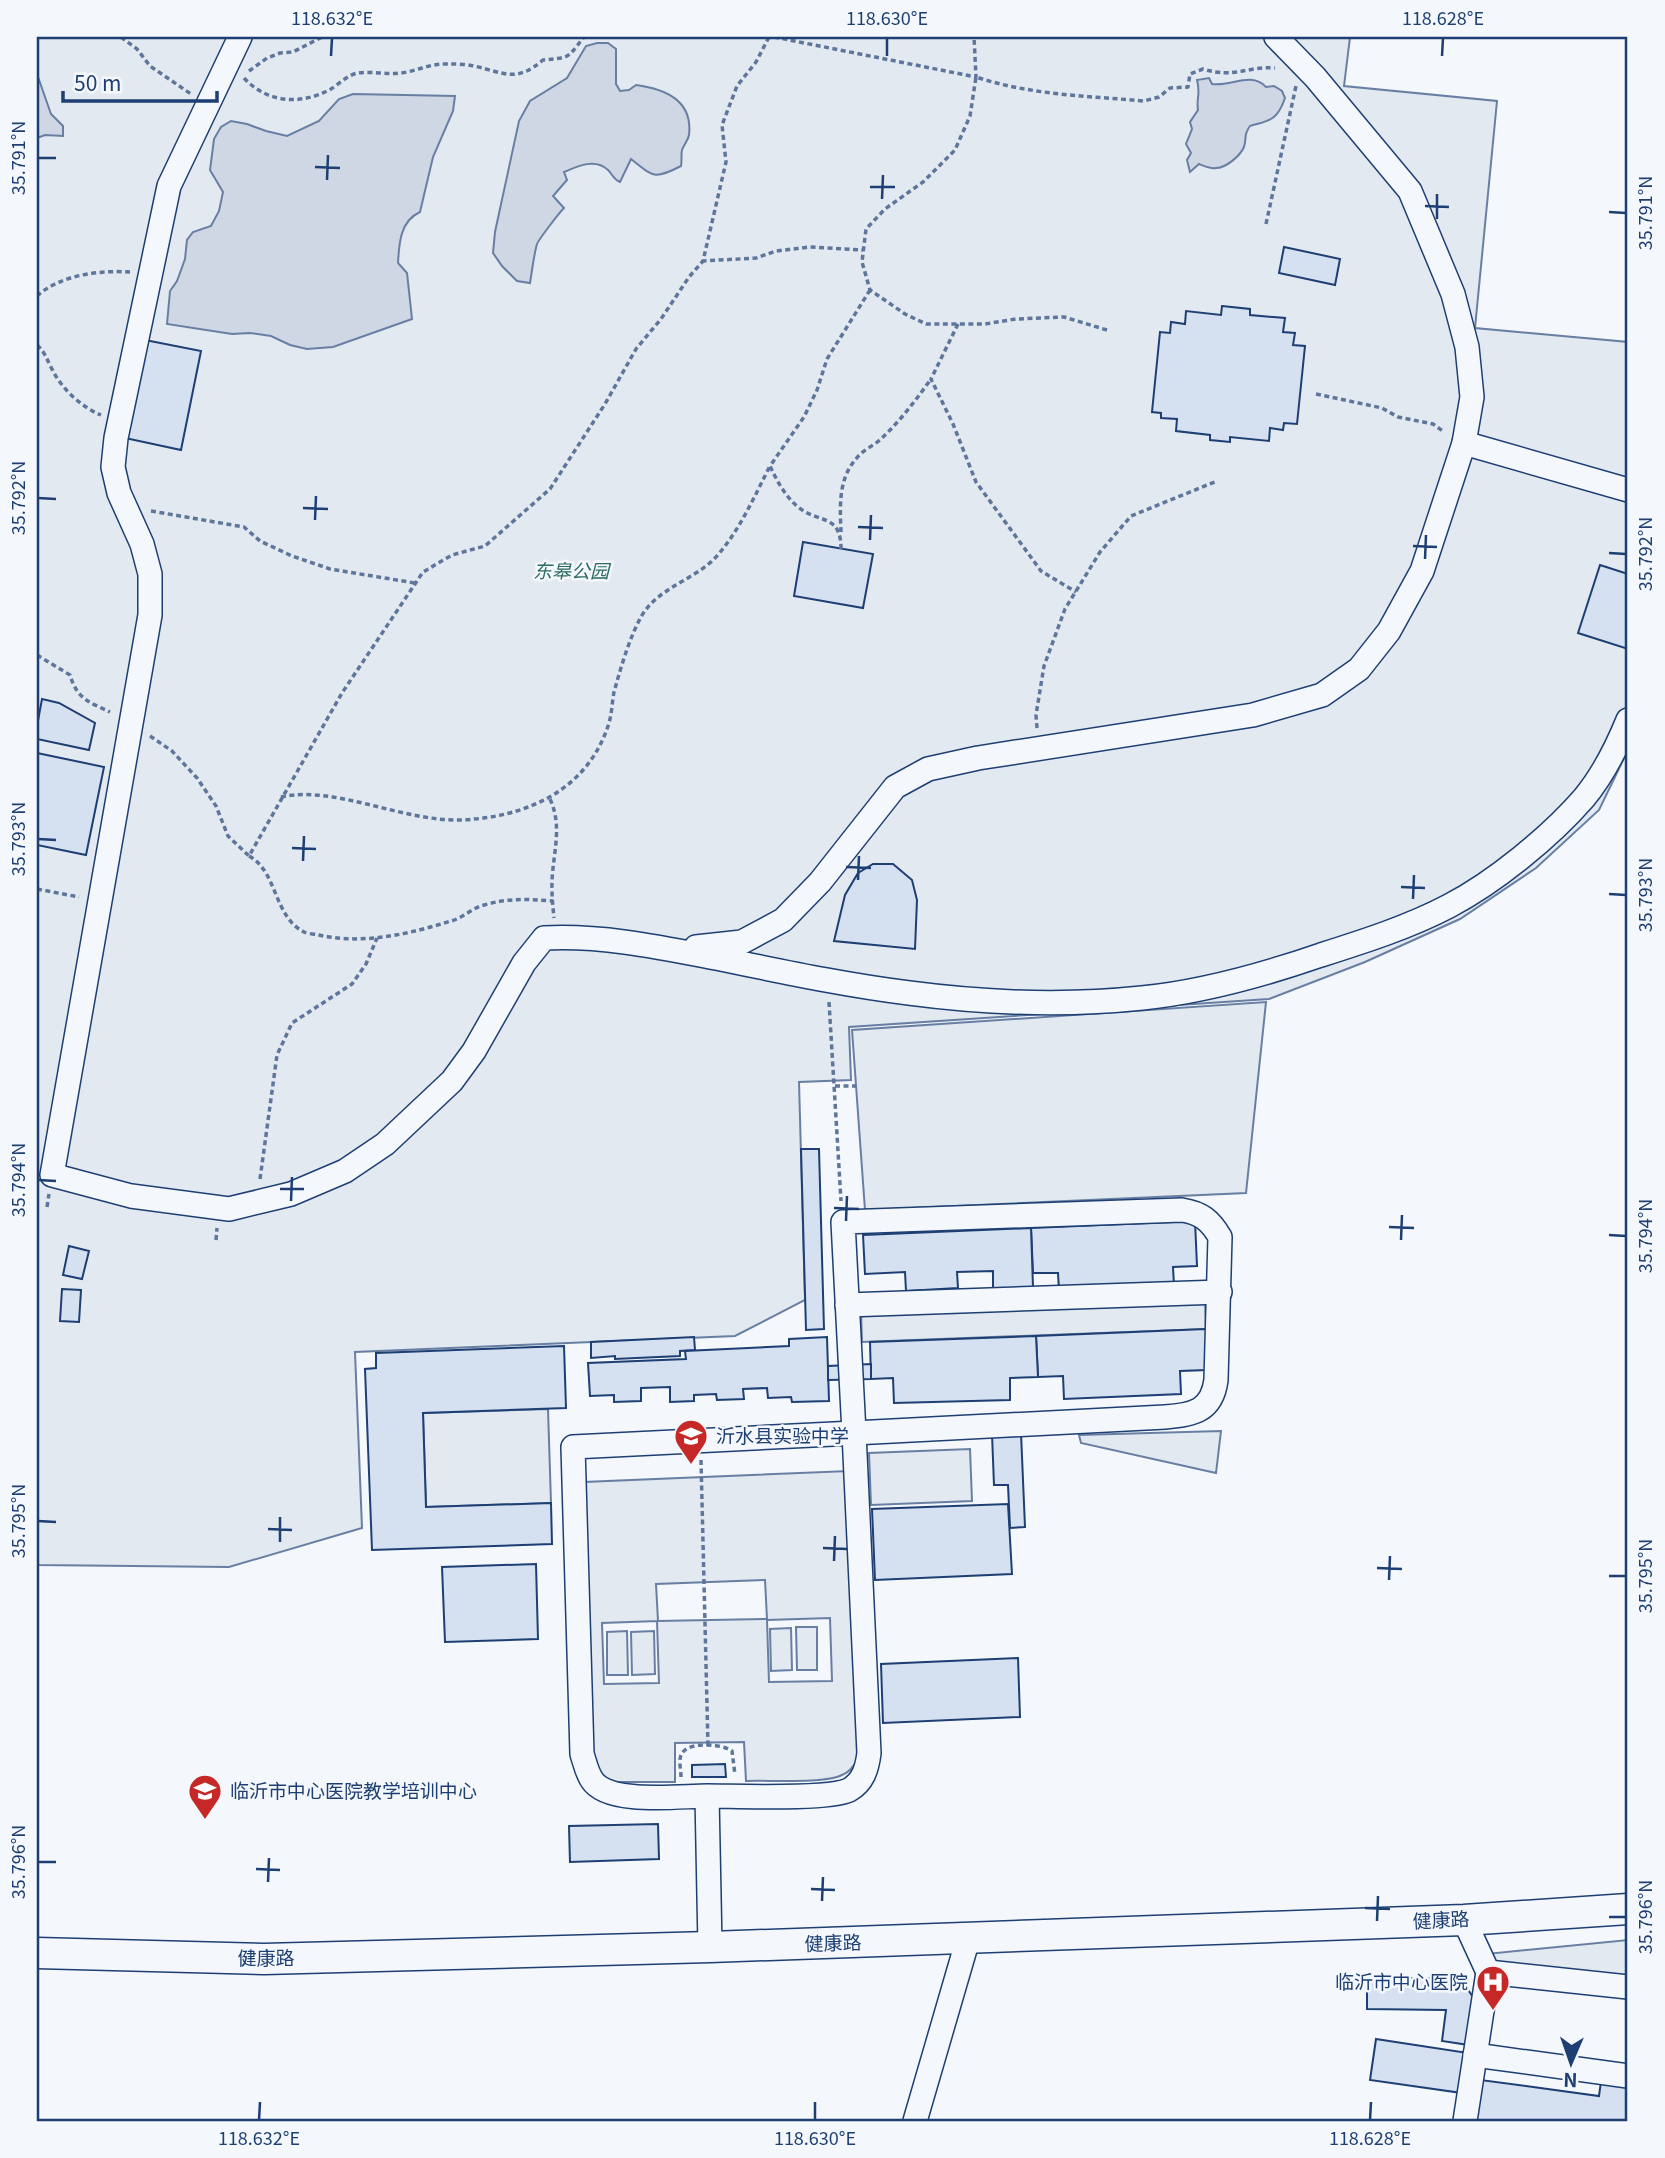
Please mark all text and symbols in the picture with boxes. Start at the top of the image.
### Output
text: 118.632°E [291,4,373,30]
text: 118.630°E [846,4,928,30]
text: 118.628°E [1402,4,1484,30]
scale bar [63,60,217,104]
text: 50 m [74,67,121,97]
text: 35.791°N [4,121,30,195]
text: 35.791°N [1631,176,1657,250]
text: 35.792°N [4,461,30,535]
text: 35.792°N [1631,517,1657,591]
park label: 东皋公园 [533,556,612,583]
text: 35.793°N [4,802,30,876]
text: 35.793°N [1631,858,1657,932]
text: 35.794°N [4,1143,30,1217]
text: 35.794°N [1631,1199,1657,1273]
school or university icon: 沂水县实验中学 [672,1417,710,1466]
place label: 沂水县实验中学 [716,1421,849,1448]
text: 35.795°N [4,1484,30,1558]
text: 35.795°N [1631,1539,1657,1613]
school or university icon: 临沂市中心医院教学培训中心 [186,1772,224,1821]
place label: 临沂市中心医院教学培训中心 [230,1776,477,1803]
text: 35.796°N [4,1825,30,1899]
text: 35.796°N [1631,1880,1657,1954]
street label: 健康路 [1412,1904,1470,1933]
street label: 健康路 [804,1927,862,1956]
street label: 健康路 [237,1943,295,1970]
hospital icon: 临沂市中心医院 [1474,1963,1512,2012]
place label: 临沂市中心医院 [1335,1967,1468,1994]
north arrow [1536,2028,1606,2098]
text: N [1563,2068,1578,2095]
text: 118.632°E [218,2124,300,2150]
text: 118.630°E [774,2124,856,2150]
text: 118.628°E [1329,2124,1411,2150]

